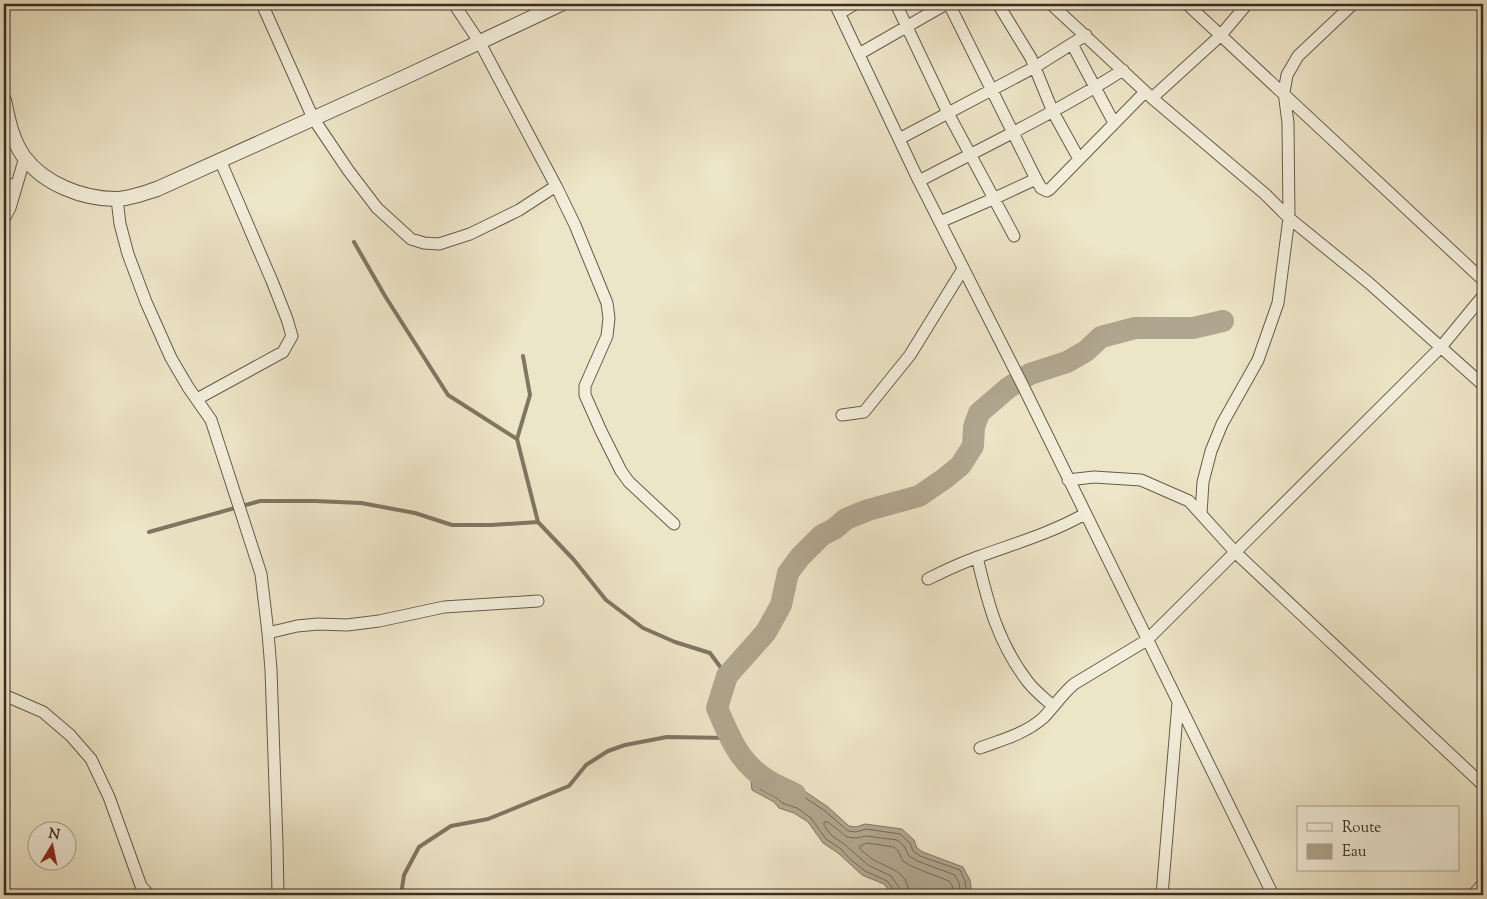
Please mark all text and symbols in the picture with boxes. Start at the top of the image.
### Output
legend [1297,806,1460,872]
text: Route [1342,818,1381,839]
north arrow [28,822,78,872]
text: N [47,824,61,846]
text: Eau [1342,842,1367,863]

